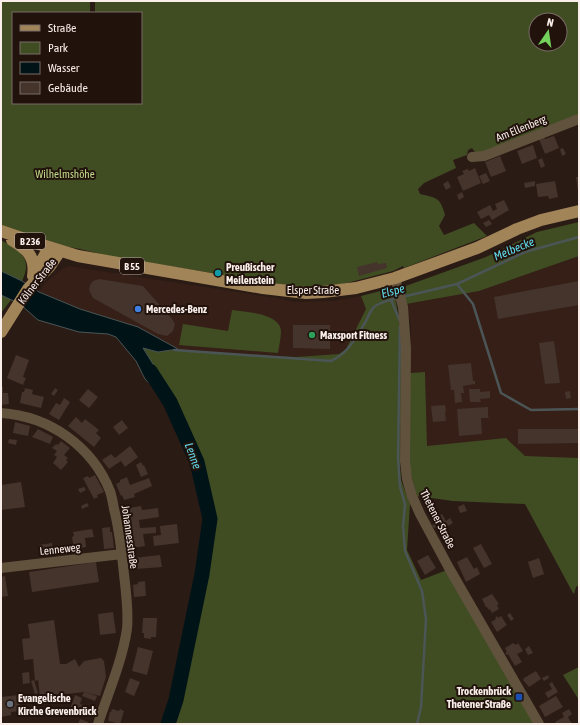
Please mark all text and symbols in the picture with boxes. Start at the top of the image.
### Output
legend [12,12,142,104]
north arrow [528,12,568,52]
text: N [546,16,555,29]
text: Straße [48,21,76,35]
text: Park [48,41,69,55]
text: Wasser [48,61,80,75]
text: Gebäude [48,81,88,95]
street label: Am Ellenberg [494,112,548,144]
park label: Wilhelmshöhe [35,168,95,180]
road number: B 236 [15,233,45,249]
water label: Melbecke [492,234,537,263]
street label: Kölner Straße [16,256,58,306]
road number: B 55 [120,258,144,274]
place label: Preußischer Meilenstein [226,261,275,286]
marker: Preußischer Meilenstein [213,268,223,278]
water label: Elspe [380,281,407,301]
street label: Elsper Straße [287,284,339,296]
place label: Mercedes-Benz [146,303,207,315]
marker: Mercedes-Benz [133,304,143,314]
place label: Maxsport Fitness [320,329,387,341]
marker: Maxsport Fitness [307,330,317,340]
water label: Lenne [182,441,204,472]
street label: Thetener Straße [418,488,458,550]
street label: Johannesstraße [120,504,140,570]
street label: Lenneweg [39,541,81,557]
place label: Trockenbrück Thetener Straße [447,685,511,710]
place label: Evangelische Kirche Grevenbrück [18,692,97,717]
marker: Trockenbrück Thetener Straße [514,692,524,702]
marker: Evangelische Kirche Grevenbrück [5,699,15,709]

